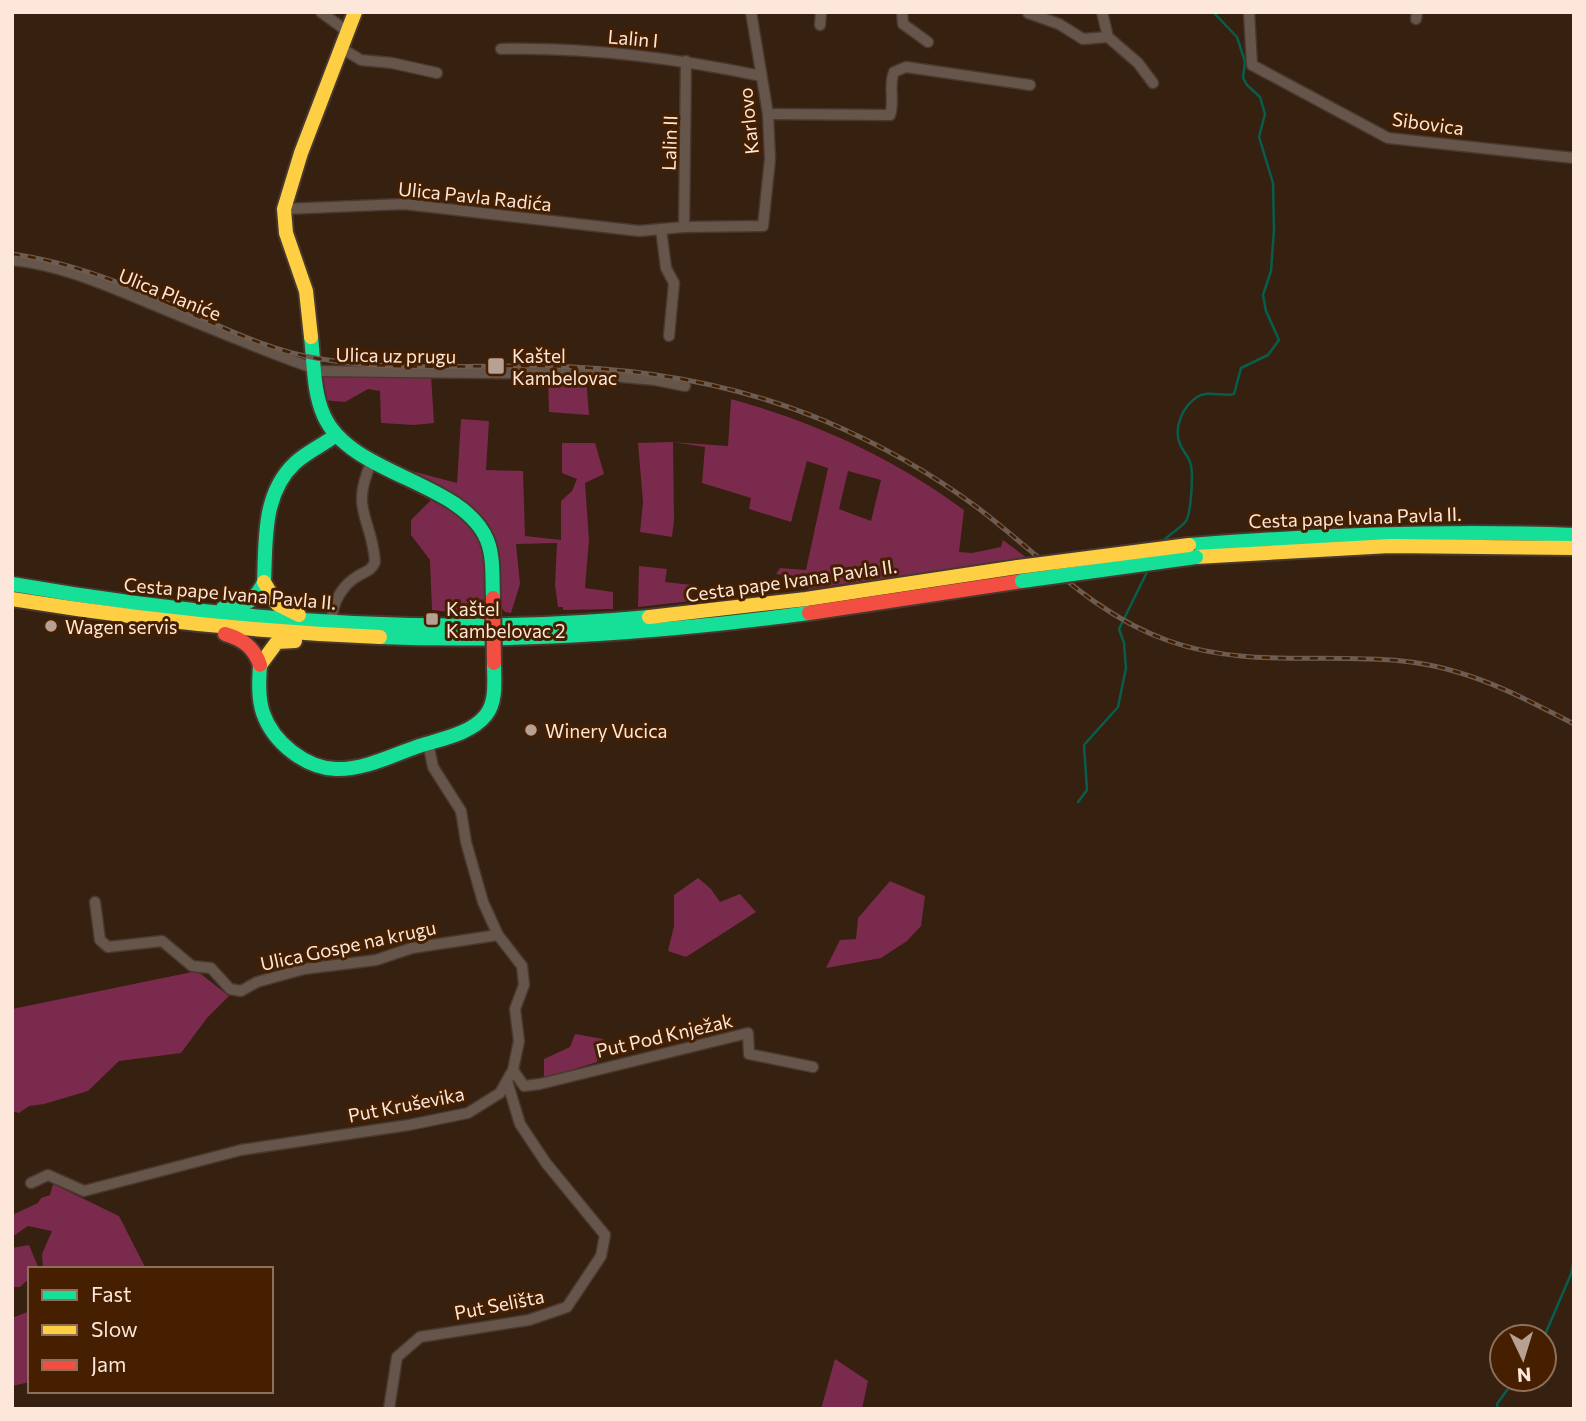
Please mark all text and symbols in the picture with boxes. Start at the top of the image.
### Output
street label: Lalin I [607,24,659,52]
street label: Karlovo [733,87,763,155]
street label: Sibovica [1391,107,1465,139]
street label: Lalin II [657,115,681,171]
street label: Ulica Pavla Radića [397,177,553,215]
street label: Ulica Planiće [115,263,225,325]
street label: Ulica uz prugu [336,342,456,368]
place label: Kaštel Kambelovac [512,344,617,389]
marker: Kaštel Kambelovac [486,356,506,376]
street label: Cesta pape Ivana Pavla II. [1248,502,1462,532]
street label: Cesta pape Ivana Pavla II. [684,554,898,606]
street label: Cesta pape Ivana Pavla II. [123,572,337,614]
place label: Kaštel Kambelovac 2 [446,597,565,642]
marker: Kaštel Kambelovac 2 [424,611,440,627]
place label: Wagen servis [65,615,178,638]
marker: Wagen servis [43,618,59,634]
place label: Winery Vucica [545,719,668,742]
marker: Winery Vucica [523,722,539,738]
street label: Ulica Gospe na krugu [258,915,438,975]
street label: Put Pod Knježak [593,1008,735,1062]
street label: Put Kruševika [346,1081,466,1127]
legend [28,1267,273,1393]
text: Fast [91,1281,132,1306]
street label: Put Selišta [452,1284,546,1324]
text: Slow [91,1316,138,1341]
north arrow [1488,1323,1558,1393]
text: Jam [91,1351,126,1376]
text: N [1516,1363,1532,1387]

